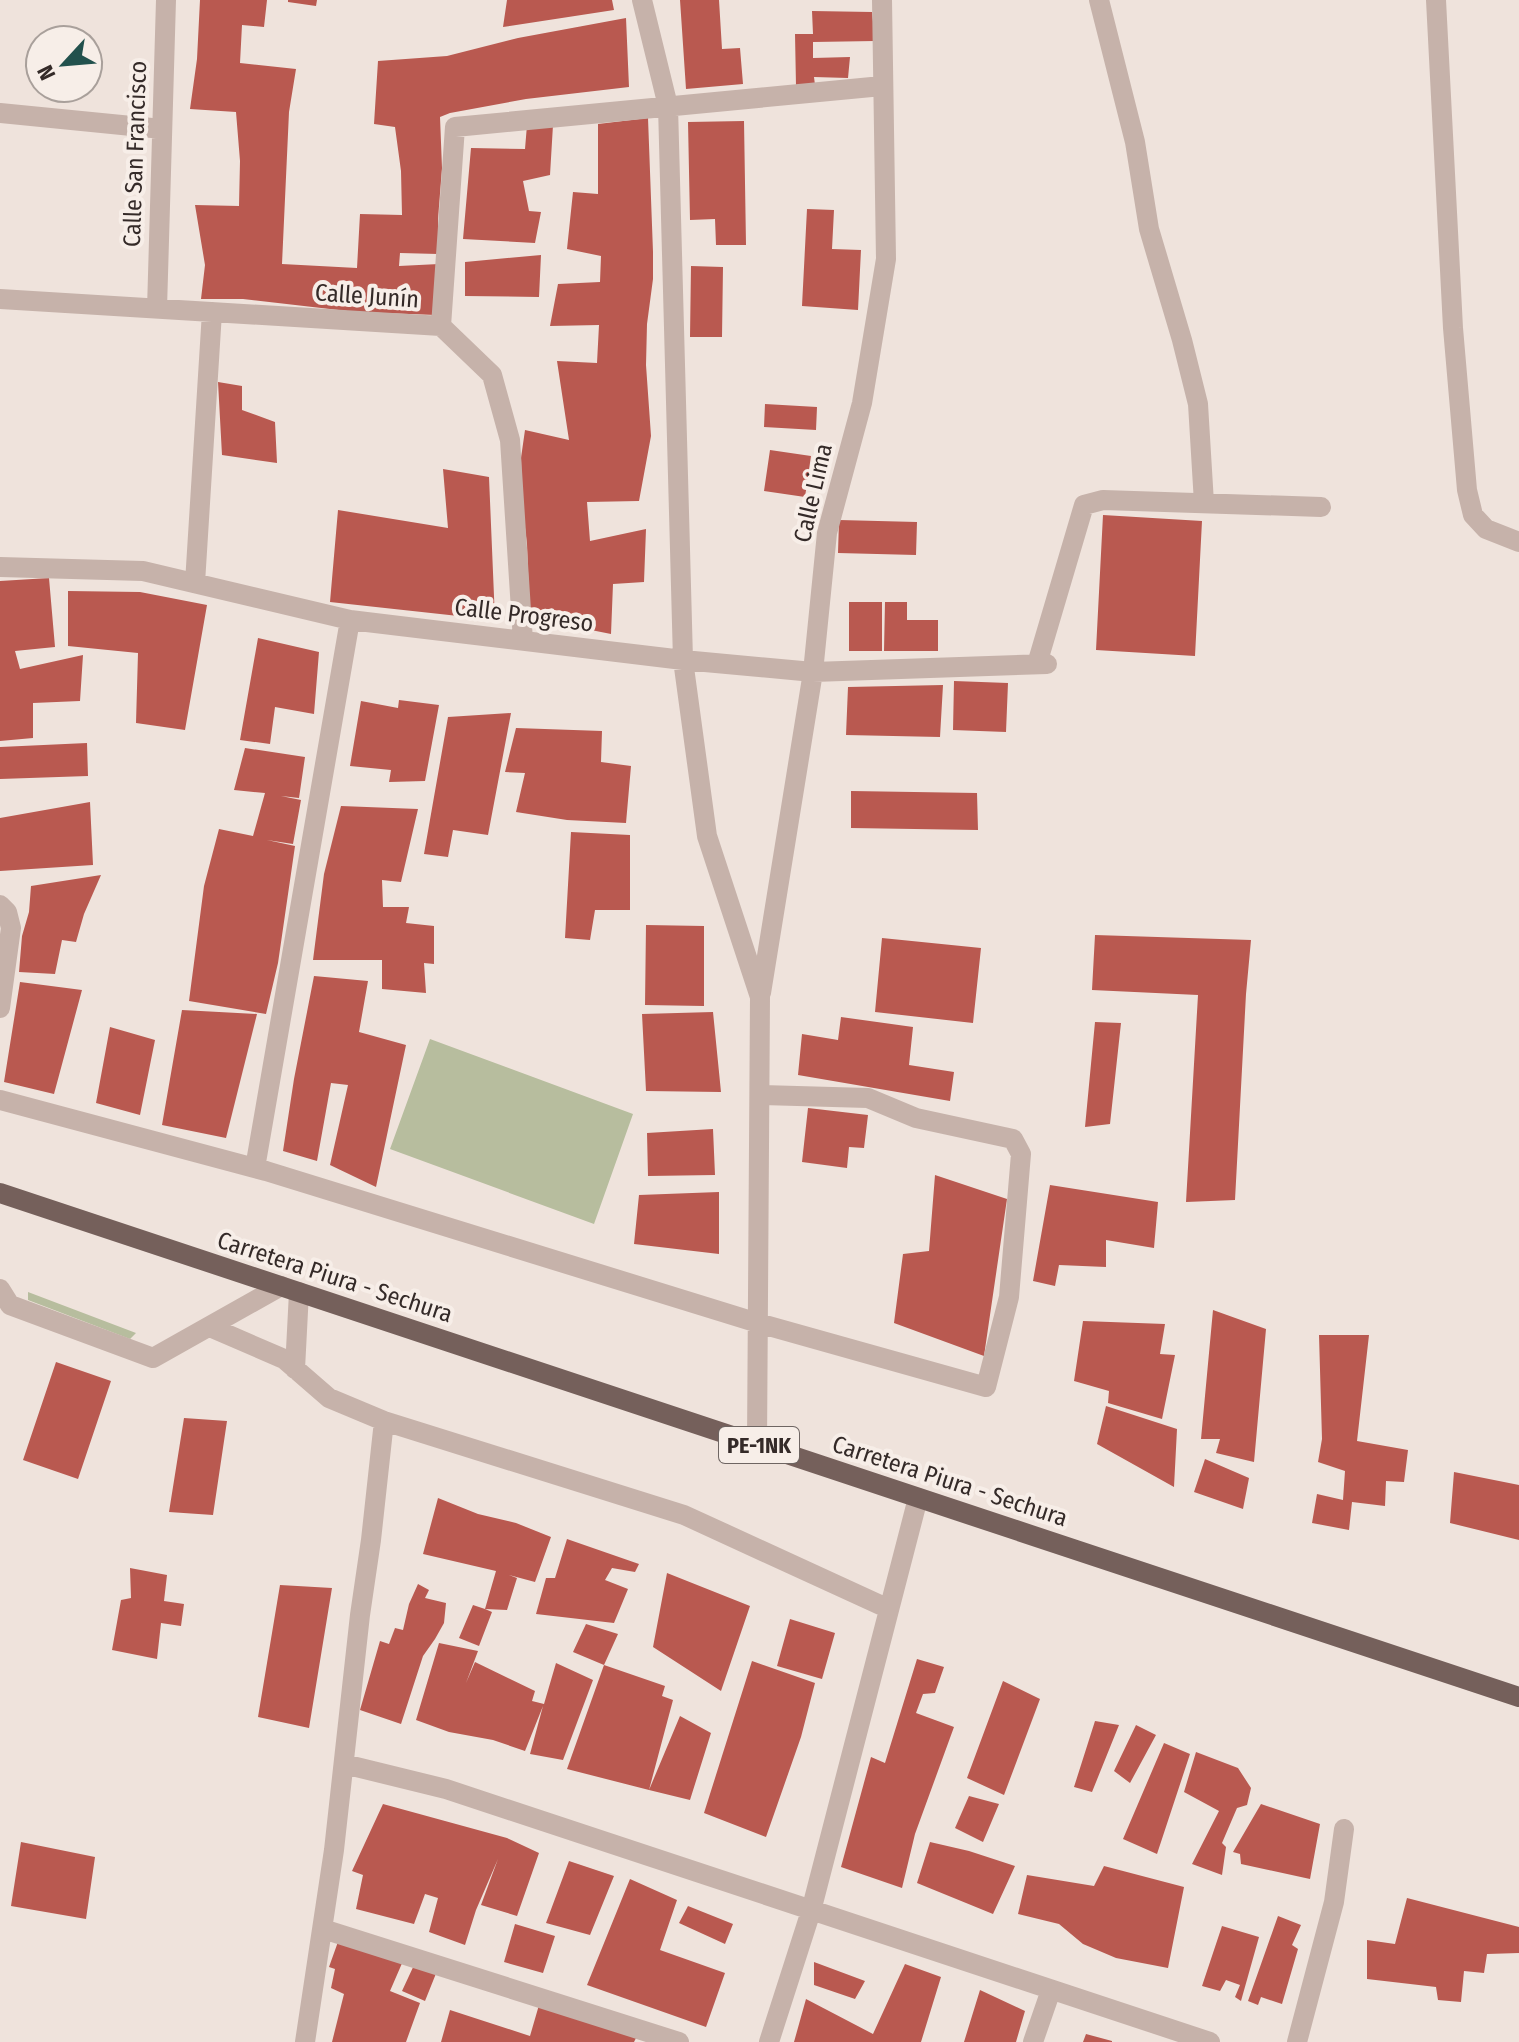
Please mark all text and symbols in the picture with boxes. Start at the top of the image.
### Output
north arrow [24,24,104,104]
street label: Calle San Francisco [118,60,152,248]
text: N [31,61,61,84]
street label: Calle Junín [314,278,420,314]
street label: Calle Lima [788,441,838,545]
street label: Calle Progreso [453,593,595,637]
street label: Carretera Piura - Sechura [214,1226,456,1328]
road number: PE-1NK [719,1427,799,1463]
street label: Carretera Piura - Sechura [829,1430,1071,1532]

